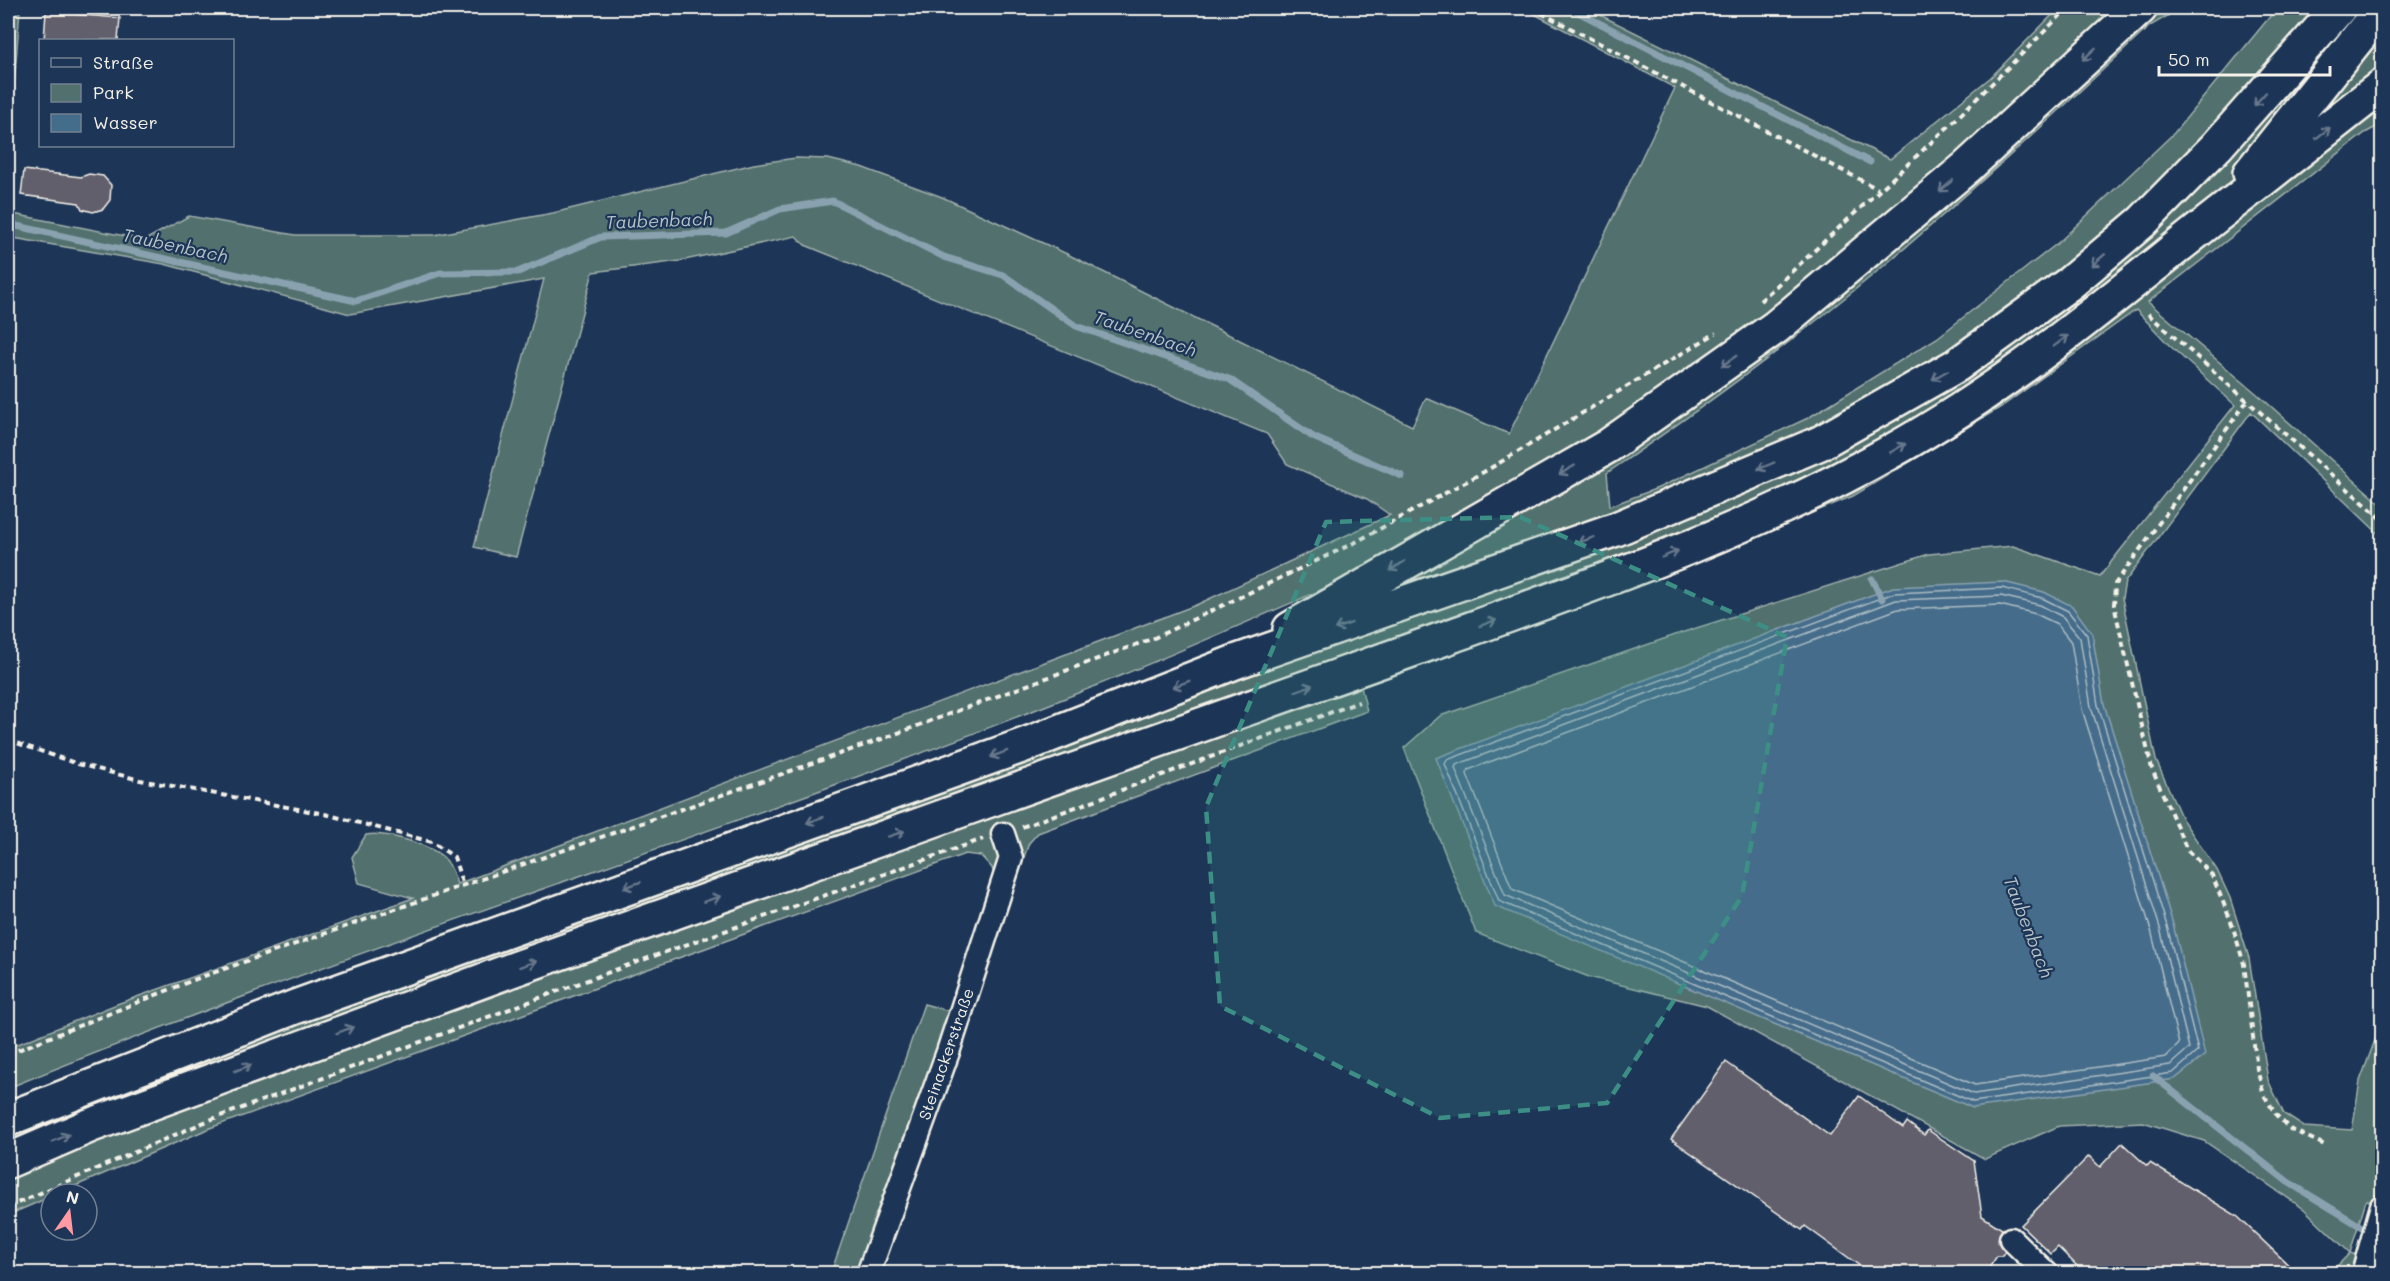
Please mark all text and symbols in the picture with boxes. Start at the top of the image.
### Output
legend [39,39,234,147]
scale bar [2159,39,2330,77]
one-way arrow [2082,47,2097,61]
text: 50 m [2168,47,2210,71]
text: Straße [93,50,154,74]
text: Park [93,80,134,104]
one-way arrow [2253,92,2267,107]
text: Wasser [93,110,158,134]
one-way arrow [2314,126,2330,139]
one-way arrow [1939,179,1954,193]
water label: Taubenbach [605,206,713,234]
water label: Taubenbach [120,222,230,268]
one-way arrow [2090,254,2106,267]
water label: Taubenbach [1091,304,1200,362]
one-way arrow [2052,334,2068,347]
one-way arrow [1721,355,1737,367]
one-way arrow [1932,369,1949,381]
one-way arrow [1889,441,1906,453]
one-way arrow [1758,461,1776,472]
one-way arrow [1559,464,1576,476]
one-way arrow [1577,535,1596,546]
one-way arrow [1661,548,1679,559]
one-way arrow [1389,560,1406,572]
one-way arrow [1478,616,1497,627]
one-way arrow [1334,621,1353,632]
one-way arrow [1172,679,1191,690]
one-way arrow [1294,682,1313,693]
one-way arrow [990,750,1009,761]
one-way arrow [806,815,825,826]
one-way arrow [886,827,905,838]
water label: Taubenbach [1999,872,2059,981]
one-way arrow [623,881,642,892]
one-way arrow [702,892,721,903]
one-way arrow [518,957,537,968]
street label: Steinackerstraße [913,985,978,1123]
one-way arrow [335,1024,354,1035]
one-way arrow [233,1062,252,1073]
one-way arrow [52,1132,70,1143]
north arrow [39,1182,99,1242]
text: N [64,1185,81,1209]

